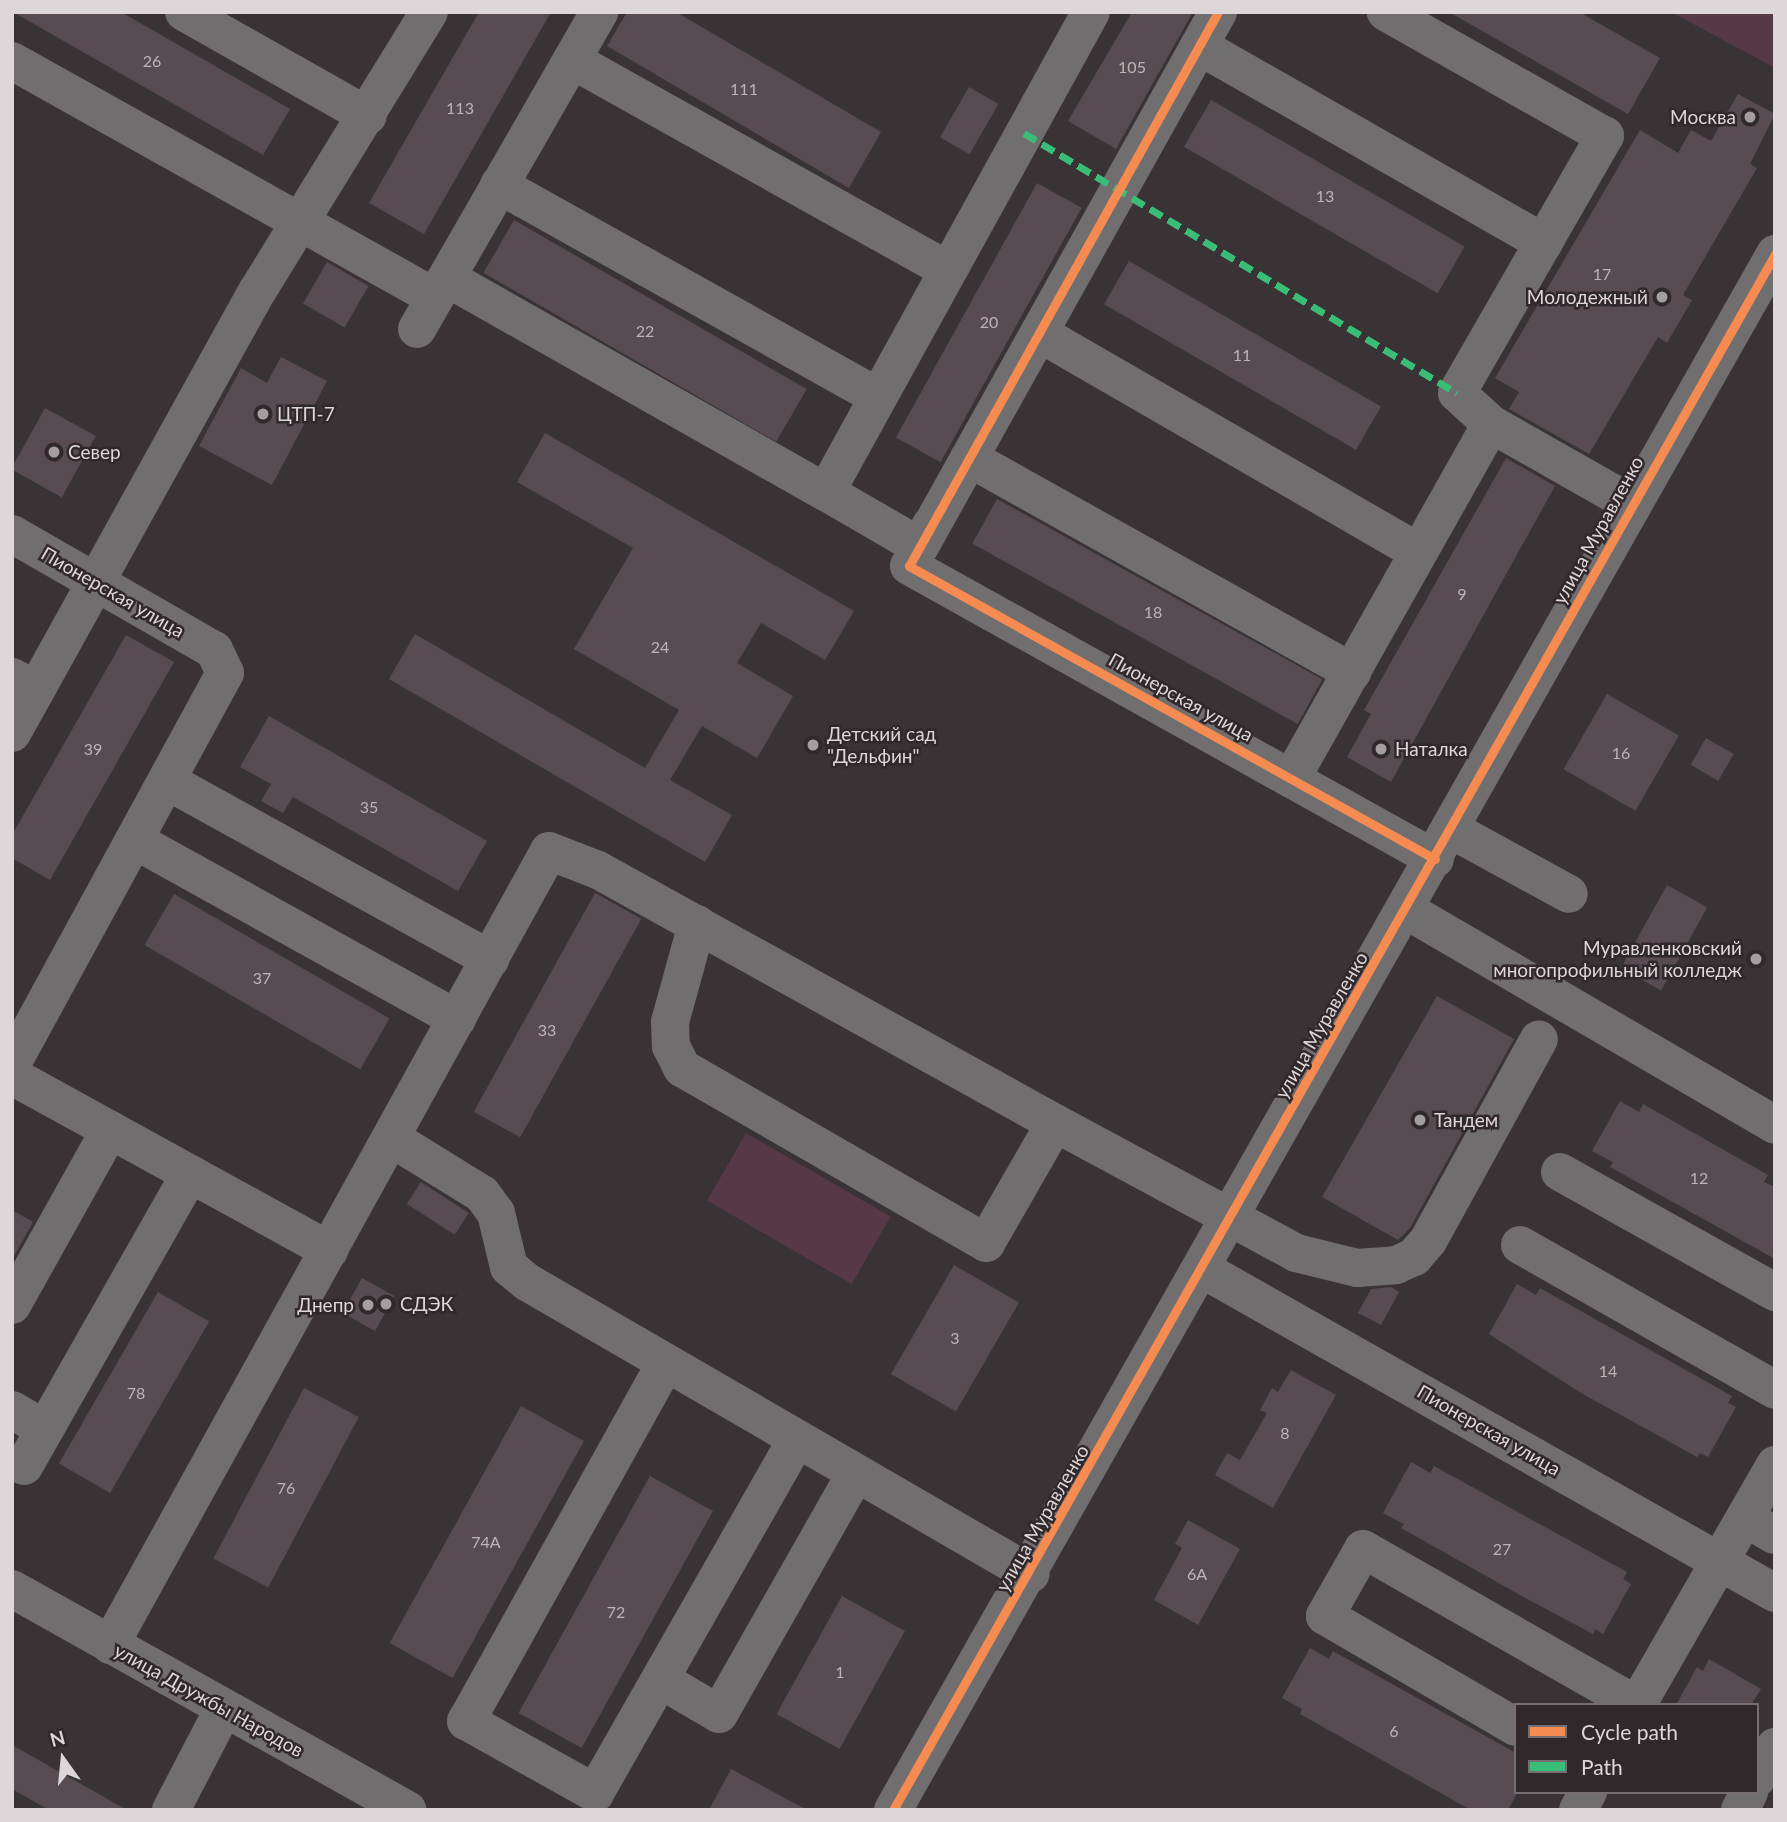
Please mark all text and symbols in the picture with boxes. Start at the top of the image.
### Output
house number: 26 [143,51,161,71]
house number: 105 [1118,57,1146,77]
house number: 111 [730,79,758,99]
house number: 113 [446,98,474,118]
place label: Москва [1670,106,1736,128]
marker: Москва [1742,109,1758,125]
house number: 13 [1316,186,1334,206]
house number: 17 [1593,264,1611,284]
place label: Молодежный [1527,286,1648,308]
marker: Молодежный [1654,289,1670,305]
house number: 20 [980,312,998,332]
house number: 22 [636,321,654,341]
house number: 11 [1233,345,1251,365]
place label: ЦТП-7 [277,403,335,425]
marker: ЦТП-7 [255,406,271,422]
place label: Север [68,441,121,463]
marker: Север [46,444,62,460]
street label: улица Муравленко [1548,452,1648,608]
street label: Пионерская улица [37,542,189,642]
house number: 9 [1457,584,1467,604]
house number: 18 [1144,602,1162,622]
house number: 24 [651,637,669,657]
street label: Пионерская улица [1105,648,1257,746]
place label: Детский сад "Дельфин" [827,723,936,767]
marker: Детский сад "Дельфин" [805,737,821,753]
place label: Наталка [1395,738,1468,760]
house number: 39 [84,739,102,759]
marker: Наталка [1373,741,1389,757]
house number: 16 [1612,743,1630,763]
house number: 35 [360,797,378,817]
place label: Муравленковский многопрофильный колледж [1493,937,1742,981]
street label: улица Муравленко [1270,948,1372,1102]
marker: Муравленковский многопрофильный колледж [1748,951,1764,967]
house number: 37 [253,968,271,988]
house number: 33 [538,1020,556,1040]
place label: Тандем [1434,1109,1498,1131]
marker: Тандем [1412,1112,1428,1128]
house number: 12 [1690,1168,1708,1188]
place label: СДЭК [400,1293,453,1315]
place label: Днепр [297,1294,354,1316]
marker: СДЭК [378,1296,394,1312]
marker: Днепр [360,1297,376,1313]
house number: 3 [950,1328,960,1348]
house number: 14 [1599,1361,1617,1381]
street label: Пионерская улица [1413,1380,1565,1480]
house number: 78 [127,1383,145,1403]
house number: 8 [1280,1423,1290,1443]
street label: улица Муравленко [991,1441,1093,1595]
house number: 76 [277,1478,295,1498]
house number: 74А [471,1532,501,1552]
house number: 27 [1493,1539,1511,1559]
house number: 6А [1187,1564,1207,1584]
house number: 72 [607,1602,625,1622]
street label: улица Дружбы Народов [110,1638,308,1762]
house number: 1 [835,1662,845,1682]
legend [1514,1703,1759,1794]
text: Cycle path [1581,1719,1678,1744]
house number: 6 [1389,1721,1399,1741]
north arrow [28,1724,98,1794]
text: N [47,1725,67,1751]
text: Path [1581,1754,1623,1779]

